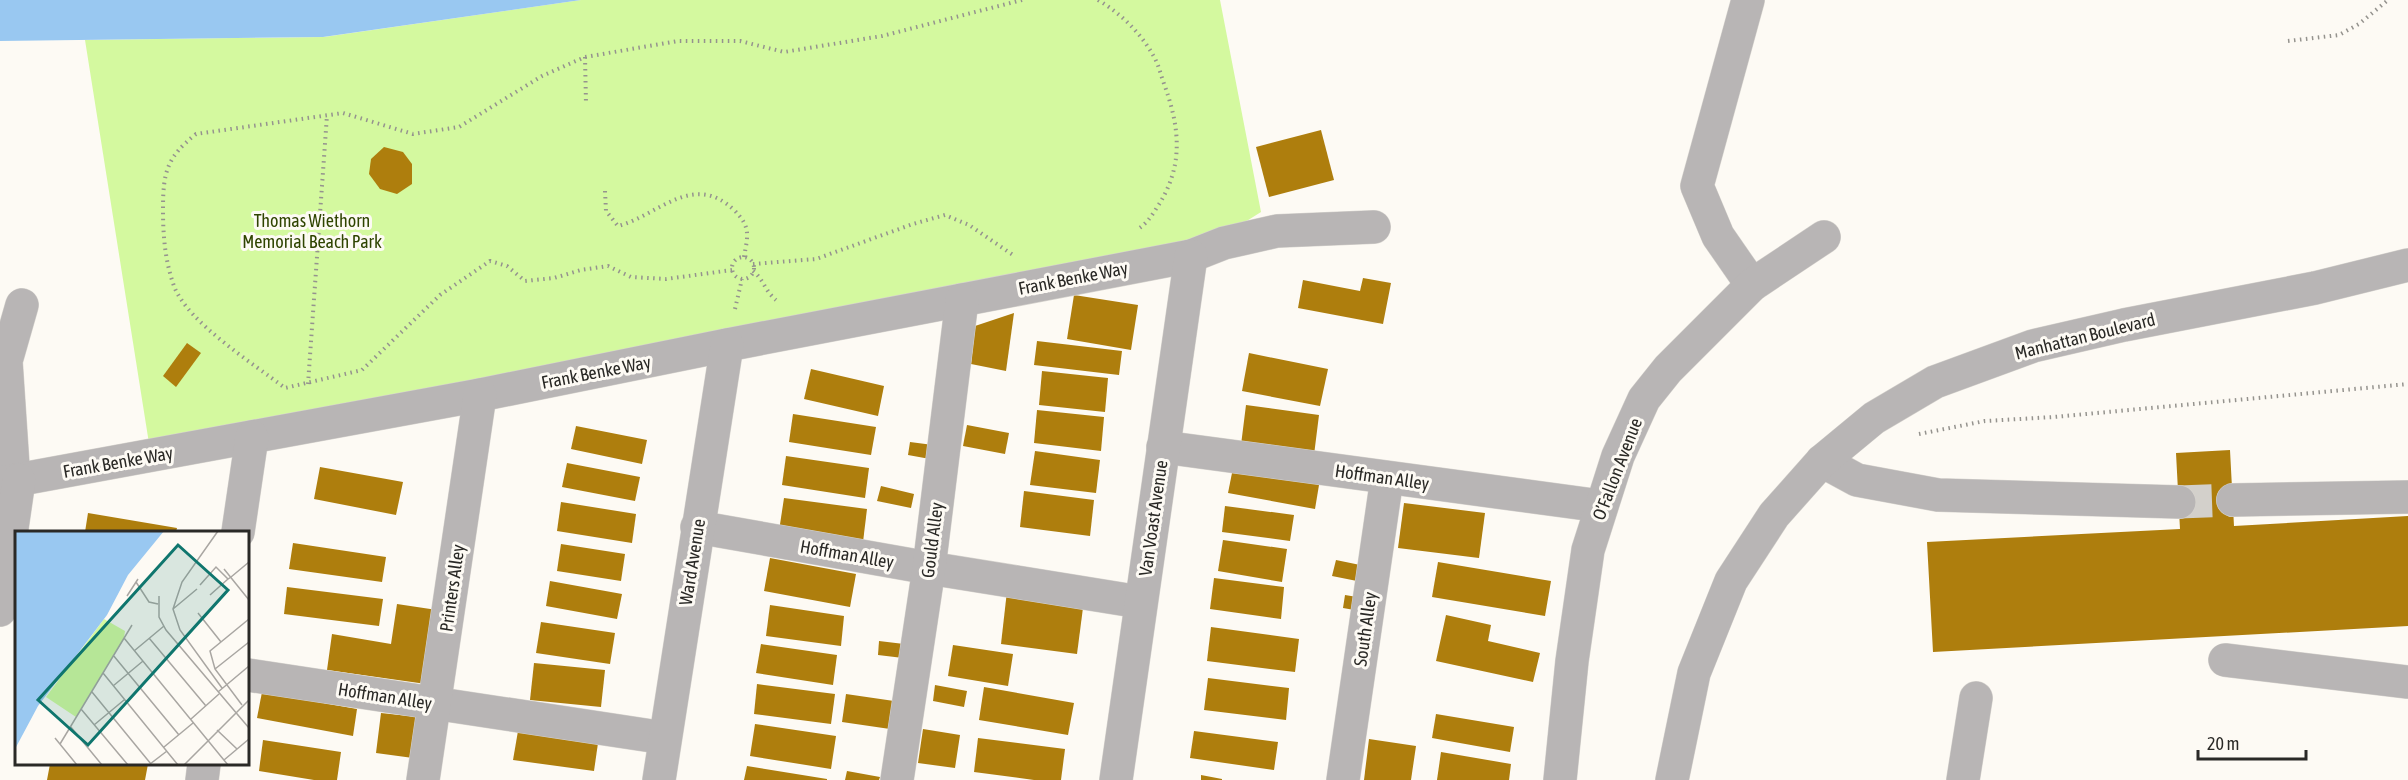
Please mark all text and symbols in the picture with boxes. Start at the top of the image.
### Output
park label: Thomas Wiethorn Memorial Beach Park [242,210,382,252]
street label: Frank Benke Way [1016,257,1130,299]
street label: Manhattan Boulevard [2013,308,2157,364]
street label: Frank Benke Way [539,351,653,393]
street label: O’Fallon Avenue [1588,415,1646,523]
street label: Frank Benke Way [61,442,175,482]
street label: Van Voast Avenue [1134,459,1172,577]
street label: Hoffman Alley [1334,460,1430,494]
street label: Gould Alley [917,501,947,579]
street label: Ward Avenue [675,517,709,607]
inset map [15,531,249,765]
street label: Hoffman Alley [798,535,896,573]
street label: Printers Alley [435,543,469,633]
street label: South Alley [1349,591,1381,667]
street label: Hoffman Alley [337,678,433,714]
scale bar [2198,723,2306,761]
text: 20 m [2207,733,2239,754]

